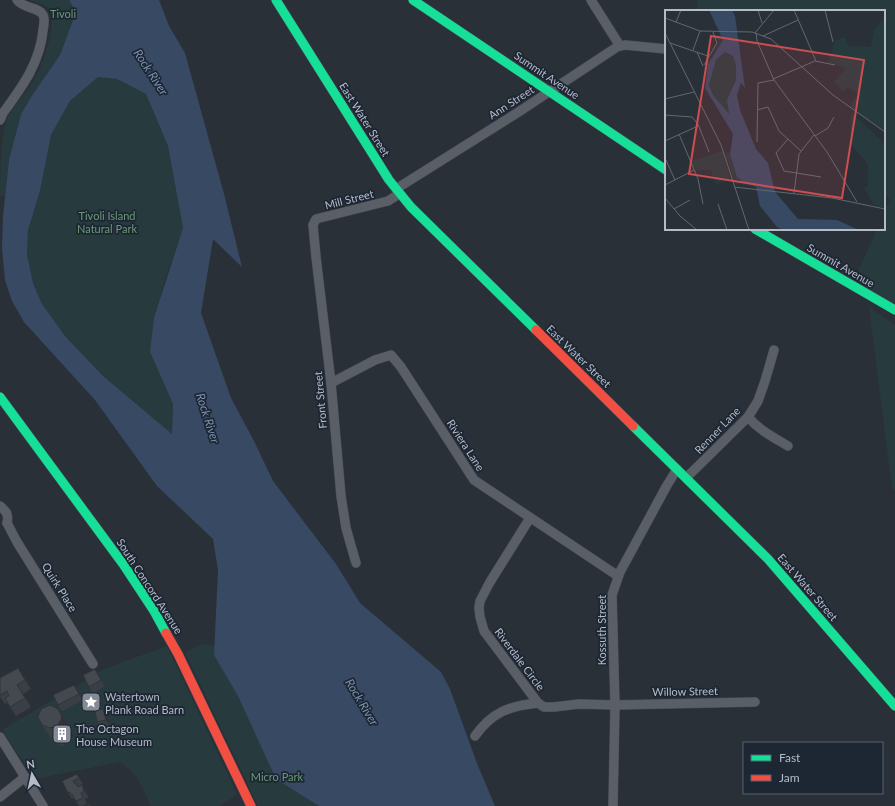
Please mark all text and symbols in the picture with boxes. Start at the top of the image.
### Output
park label: Tivoli [50,7,76,20]
inset map [665,10,885,230]
water label: Rock River [131,46,172,99]
street label: Summit Avenue [512,48,582,102]
street label: East Water Street [337,80,393,158]
street label: Ann Street [486,82,536,121]
street label: Mill Street [323,187,375,211]
park label: Tivoli Island Natural Park [77,209,137,235]
street label: Summit Avenue [805,240,877,290]
street label: East Water Street [544,322,614,390]
street label: Front Street [311,371,329,429]
water label: Rock River [193,391,223,446]
street label: Renner Lane [691,404,743,456]
street label: Riviera Lane [445,417,488,473]
street label: South Concord Avenue [114,536,186,636]
street label: East Water Street [775,551,841,623]
street label: Quirk Place [40,560,80,614]
street label: Kossuth Street [595,595,608,665]
street label: Riverdale Circle [492,625,548,693]
water label: Rock River [342,676,382,729]
street label: Willow Street [652,684,718,698]
place label: Watertown Plank Road Barn [105,690,184,716]
place icon: Watertown Plank Road Barn [80,691,102,713]
place label: The Octagon House Museum [76,722,152,748]
building icon: The Octagon House Museum [51,723,73,745]
legend [743,742,883,794]
text: Fast [779,750,801,765]
north arrow [12,754,52,794]
text: N [25,757,36,771]
park label: Micro Park [251,770,304,783]
text: Jam [779,770,800,785]

